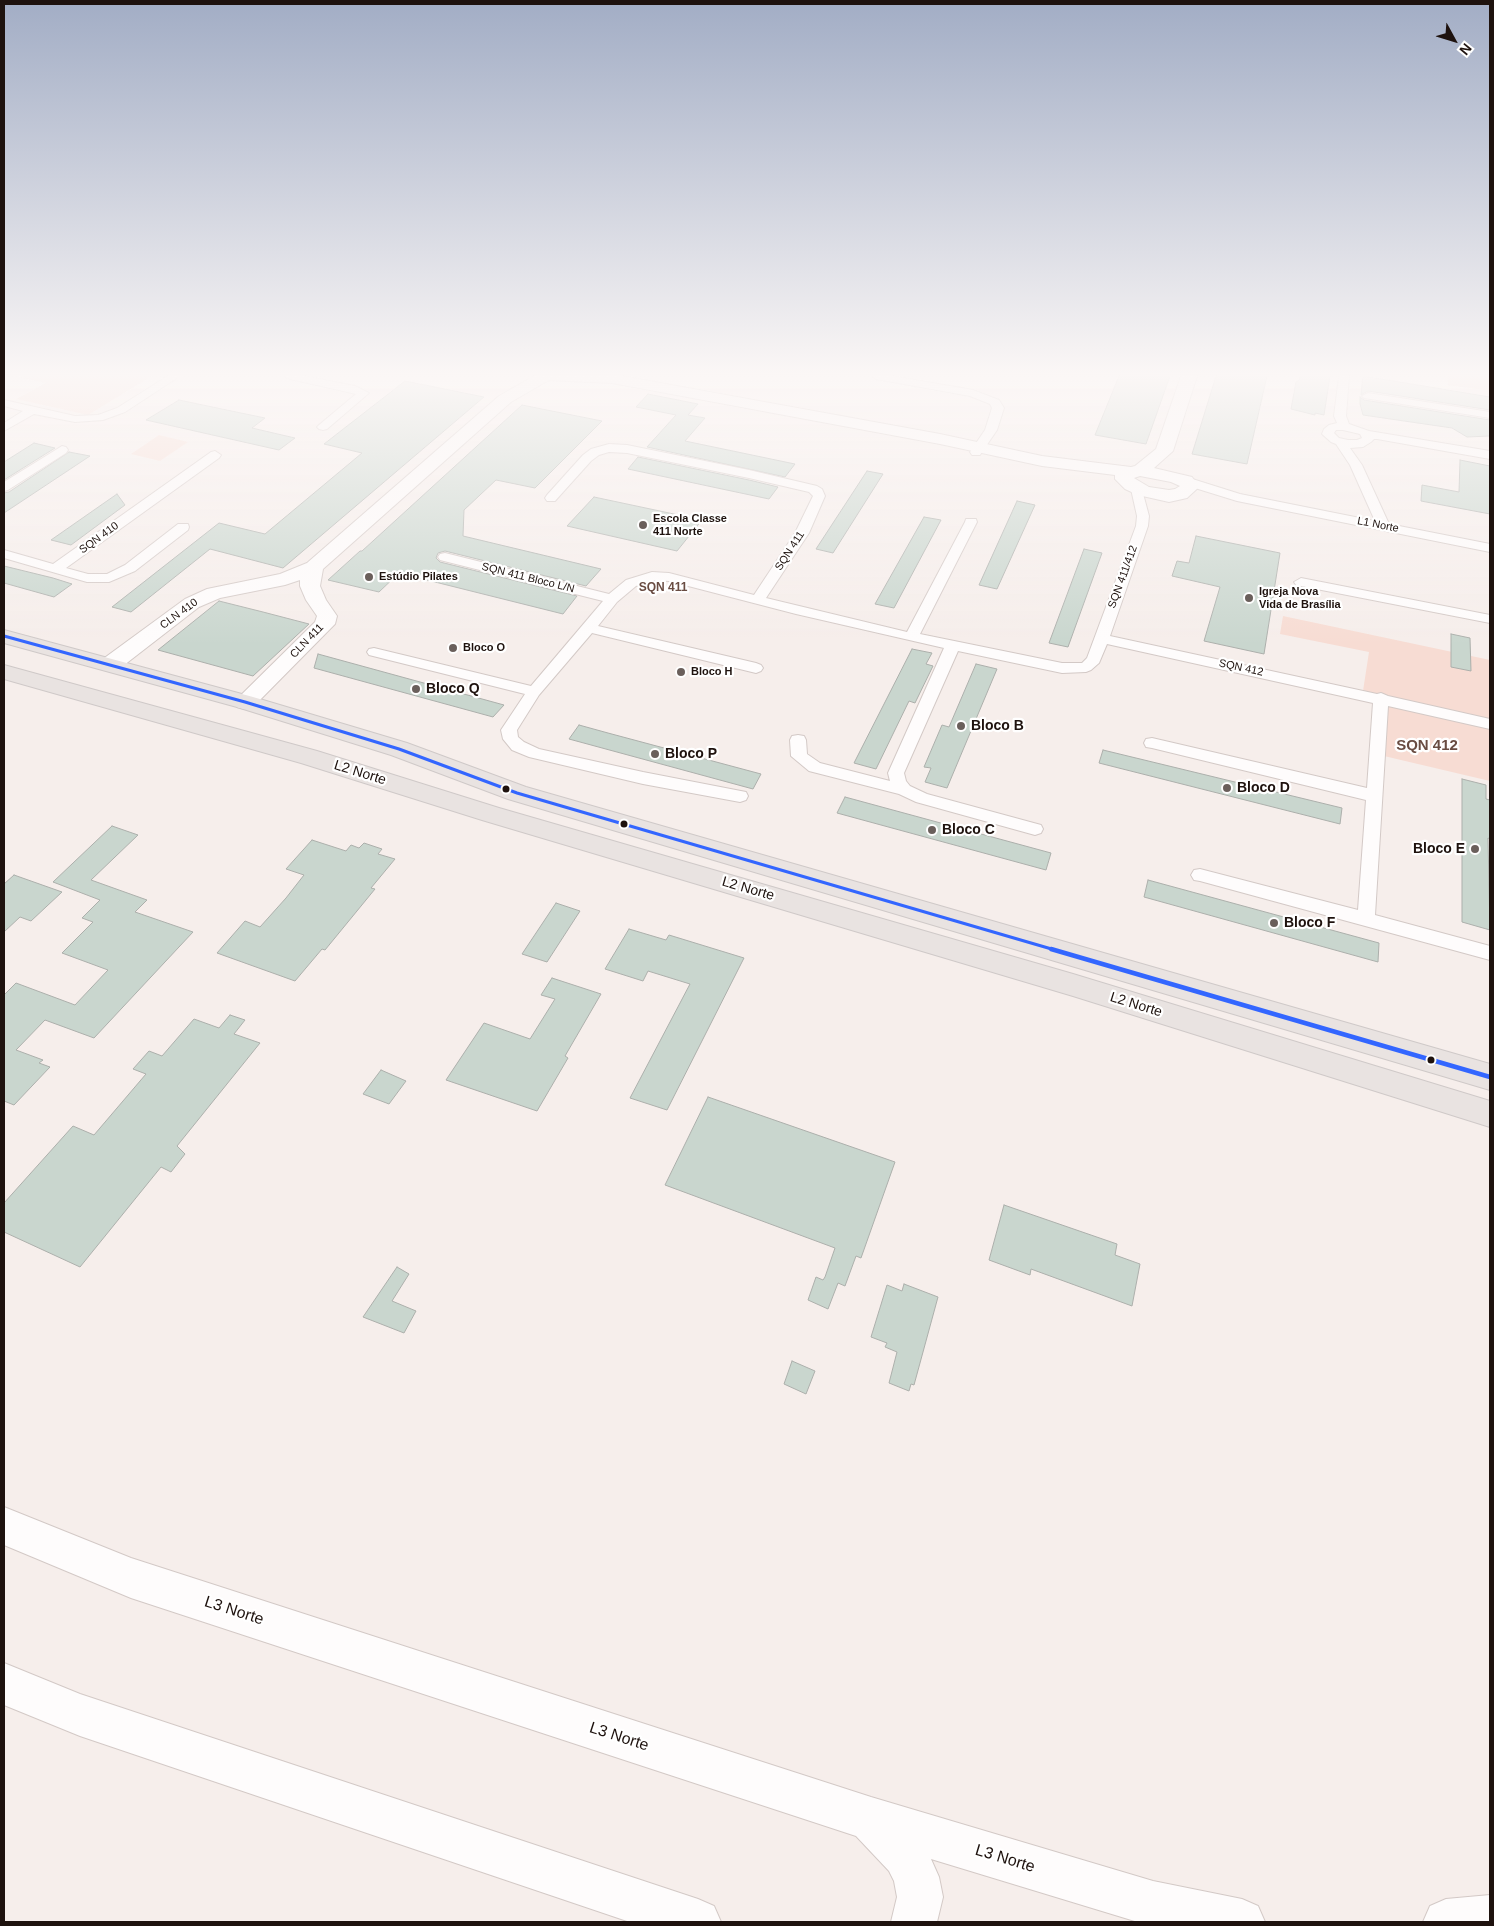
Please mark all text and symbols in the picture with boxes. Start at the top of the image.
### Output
north arrow [1429,15,1479,65]
text: N [1456,40,1475,58]
place label: Escola Classe 411 Norte [653,512,727,538]
street label: L1 Norte [1356,514,1400,536]
street label: SQN 410 [77,519,121,557]
marker: Escola Classe 411 Norte [637,519,649,531]
street label: SQN 411 [772,529,808,573]
street label: SQN 411/412 [1106,544,1140,610]
street label: SQN 411 Bloco L/N [480,560,576,596]
place label: Estúdio Pilates [379,570,458,584]
marker: Estúdio Pilates [363,571,375,583]
district label: SQN 411 [639,581,687,595]
place label: Igreja Nova Vida de Brasília [1259,585,1341,611]
marker: Igreja Nova Vida de Brasília [1243,592,1255,604]
street label: CLN 410 [158,596,200,632]
street label: CLN 411 [287,621,327,661]
place label: Bloco O [463,641,505,655]
marker: Bloco O [447,642,459,654]
street label: SQN 412 [1217,657,1265,679]
place label: Bloco H [691,665,733,679]
marker: Bloco H [675,666,687,678]
place label: Bloco Q [426,681,480,697]
marker: Bloco Q [410,683,422,695]
place label: Bloco B [971,718,1024,734]
marker: Bloco B [955,720,967,732]
district label: SQN 412 [1396,737,1458,755]
place label: Bloco P [665,746,717,762]
marker: Bloco P [649,748,661,760]
street label: L2 Norte [332,757,388,789]
place label: Bloco D [1237,780,1290,796]
marker: Bloco D [1221,782,1233,794]
unlabelled marker [501,784,511,794]
unlabelled marker [619,819,629,829]
place label: Bloco C [942,822,995,838]
marker: Bloco C [926,824,938,836]
place label: Bloco E [1413,841,1465,857]
marker: Bloco E [1469,843,1481,855]
street label: L2 Norte [720,874,776,904]
place label: Bloco F [1284,915,1335,931]
marker: Bloco F [1268,917,1280,929]
street label: L2 Norte [1108,989,1164,1021]
unlabelled marker [1426,1055,1436,1065]
street label: L3 Norte [202,1592,266,1630]
street label: L3 Norte [587,1718,651,1756]
street label: L3 Norte [973,1841,1037,1877]

